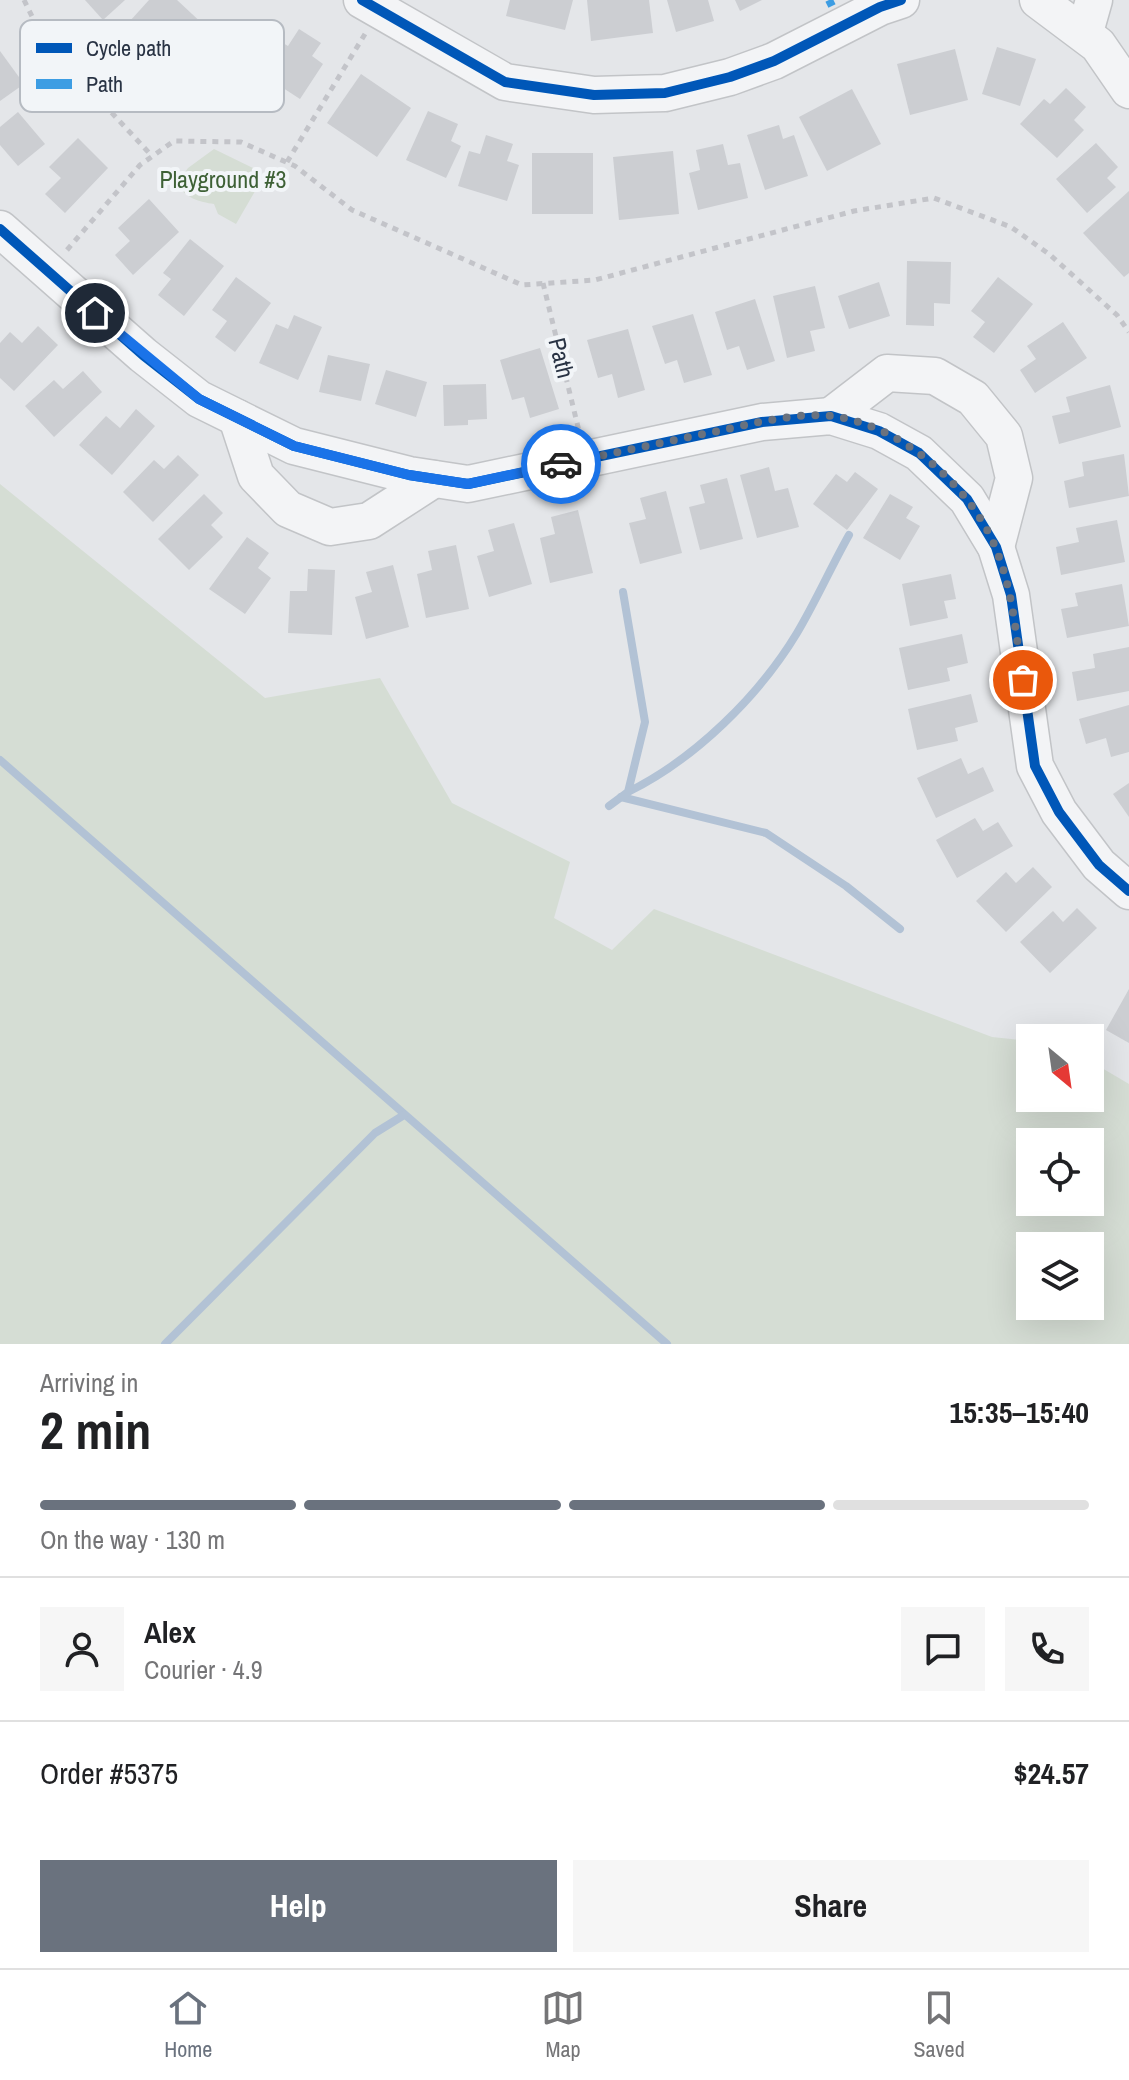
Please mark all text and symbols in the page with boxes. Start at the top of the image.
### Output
legend [20,20,284,112]
text: Cycle path [86,33,171,63]
text: Path [86,69,123,99]
park label: Playground #3 [160,163,286,195]
pin [61,279,129,347]
icon: home [73,291,117,335]
street label: Path [542,334,582,381]
courier [521,424,601,504]
icon: car [539,442,583,486]
pin [989,646,1057,714]
icon: bag [1001,658,1045,702]
north arrow [1016,1024,1104,1112]
map controls [1016,1024,1104,1320]
button: locate [1016,1128,1104,1216]
button: layers [1016,1232,1104,1320]
text: Arriving in [40,1365,138,1400]
text: 15:35–15:40 [950,1392,1089,1432]
text: 2 min [40,1395,151,1465]
text: On the way · 130 m [40,1522,225,1557]
button: person [40,1607,124,1691]
button: chat [901,1607,985,1691]
button: phone [1005,1607,1089,1691]
text: Alex [144,1612,196,1652]
text: Courier · 4.9 [144,1652,263,1687]
text: Order #5375 [40,1753,178,1793]
text: $24.57 [1014,1753,1089,1793]
button: Help [40,1860,557,1952]
button: Share [573,1860,1089,1952]
tab: Home [164,1986,212,2064]
tab: Map [541,1986,585,2064]
tab: Saved [914,1986,965,2064]

